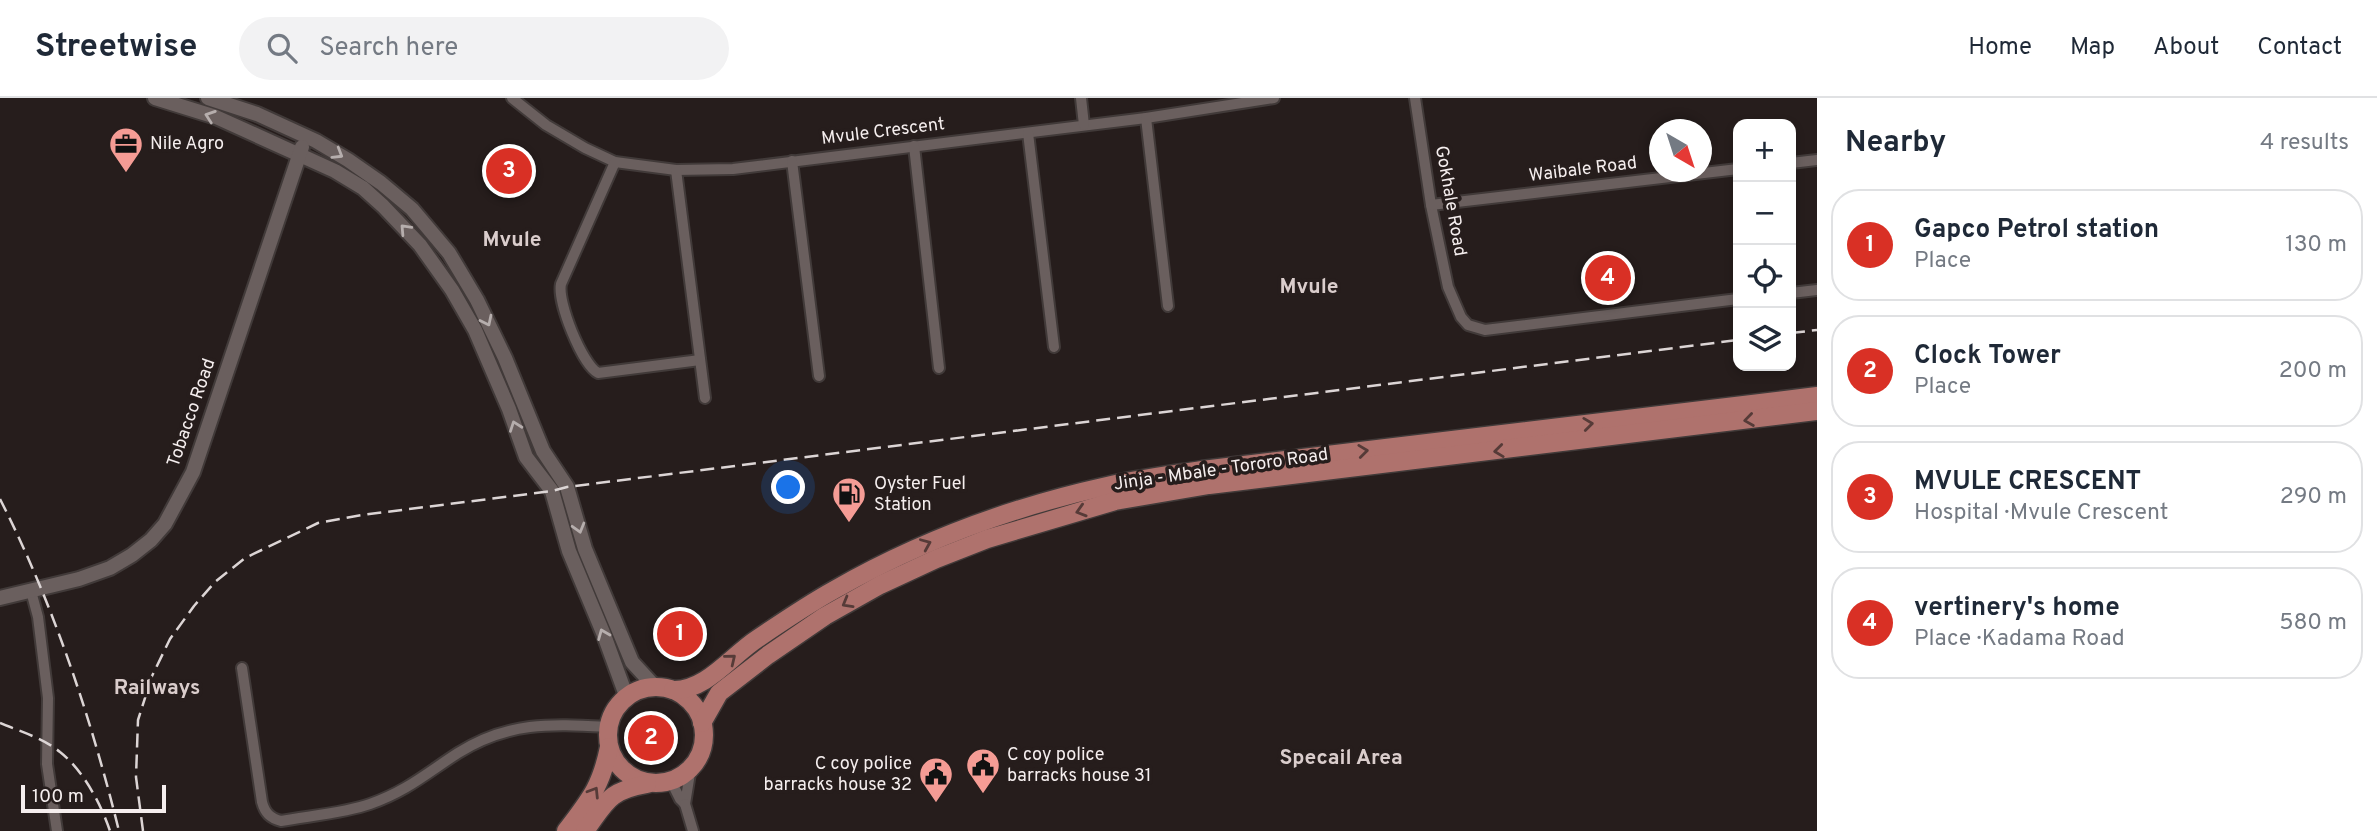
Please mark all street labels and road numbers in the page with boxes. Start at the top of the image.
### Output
street label: Mvule Crescent [820,113,946,151]
street label: Gokhale Road [1429,144,1471,258]
street label: Waibale Road [1528,152,1638,188]
street label: Tobacco Road [163,356,221,470]
street label: Jinja - Mbale - Tororo Road [1112,444,1330,496]

